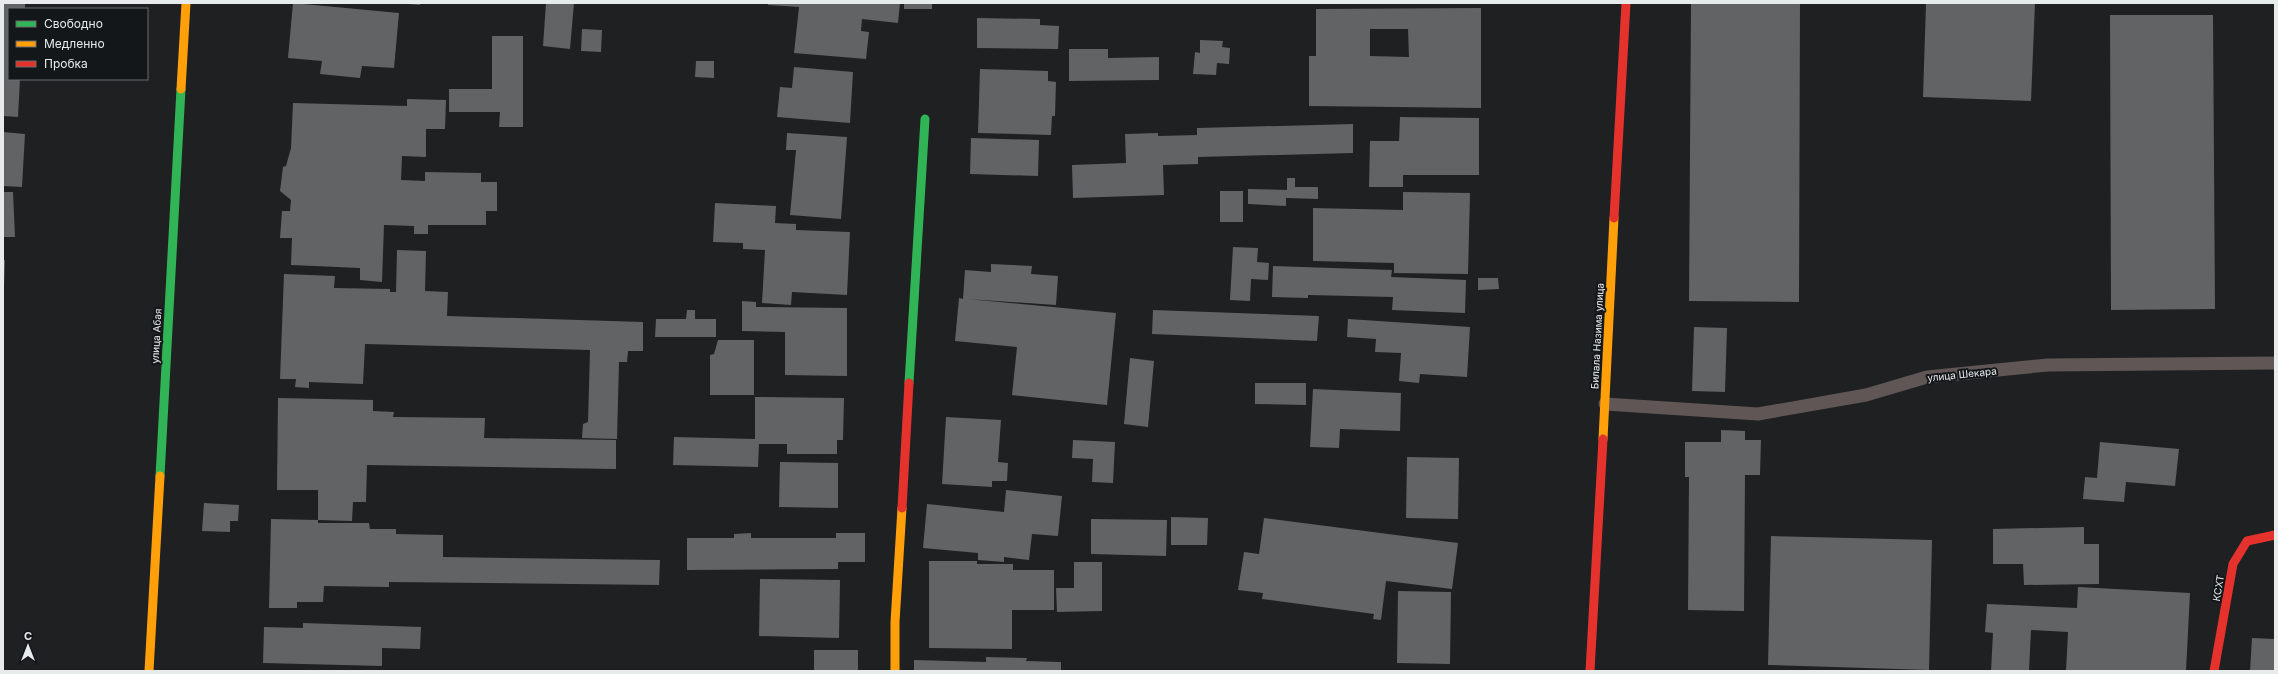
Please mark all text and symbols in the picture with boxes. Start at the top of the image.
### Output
legend [8,8,148,80]
text: Свободно [44,16,103,31]
text: Медленно [44,36,105,51]
text: Пробка [44,56,88,71]
street label: Билала Назима улица [1588,283,1606,389]
street label: улица Абая [149,308,163,364]
street label: улица Шекара [1927,364,1997,384]
street label: КСХТ [2210,574,2226,602]
north arrow [8,626,48,666]
text: С [24,629,32,643]

